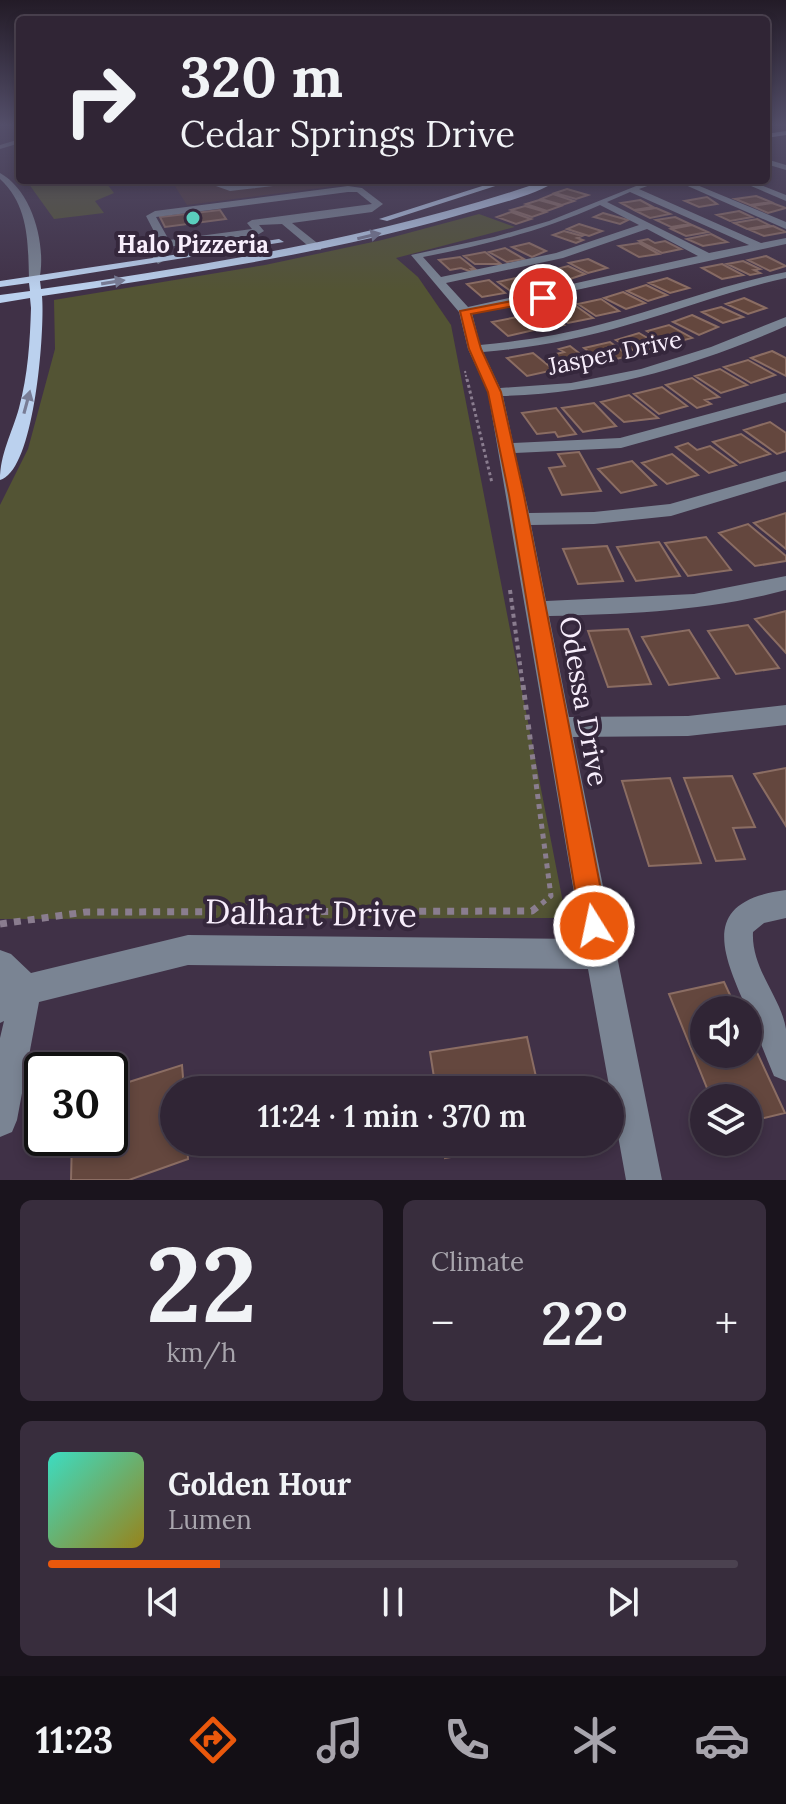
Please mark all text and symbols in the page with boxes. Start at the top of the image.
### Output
text: 320 m [180,41,343,112]
icon: right [48,48,152,152]
text: Cedar Springs Drive [180,111,515,157]
marker: Halo Pizzeria [184,209,202,227]
place label: Halo Pizzeria [117,229,269,260]
one-way arrow [357,230,382,242]
pin [509,264,577,332]
one-way arrow [101,275,126,288]
icon: arrive [521,276,565,320]
street label: Jasper Drive [544,323,685,382]
one-way arrow [21,390,33,415]
street label: Odessa Drive [551,613,617,789]
position arrow [552,884,636,968]
street label: Dalhart Drive [205,889,417,936]
map controls [690,996,762,1156]
button: sound [690,996,762,1068]
speed limit sign: 30 [24,1052,128,1156]
button: layers [690,1084,762,1156]
text: 11:24 · 1 min · 370 m [258,1097,526,1135]
text: 22 [146,1217,257,1350]
text: Climate [431,1245,524,1278]
text: 22° [541,1285,628,1361]
text: − [431,1295,454,1351]
text: + [715,1295,738,1351]
text: km/h [166,1336,237,1369]
text: Golden Hour [168,1465,351,1503]
text: Lumen [168,1503,252,1536]
icon: previous [141,1580,185,1624]
icon: pause [371,1580,415,1624]
icon: next [601,1580,645,1624]
icon: directions [185,1712,241,1768]
icon: music [312,1712,368,1768]
icon: phone [439,1712,495,1768]
icon: climate [567,1712,623,1768]
icon: car [694,1712,750,1768]
text: 11:23 [36,1717,113,1763]

